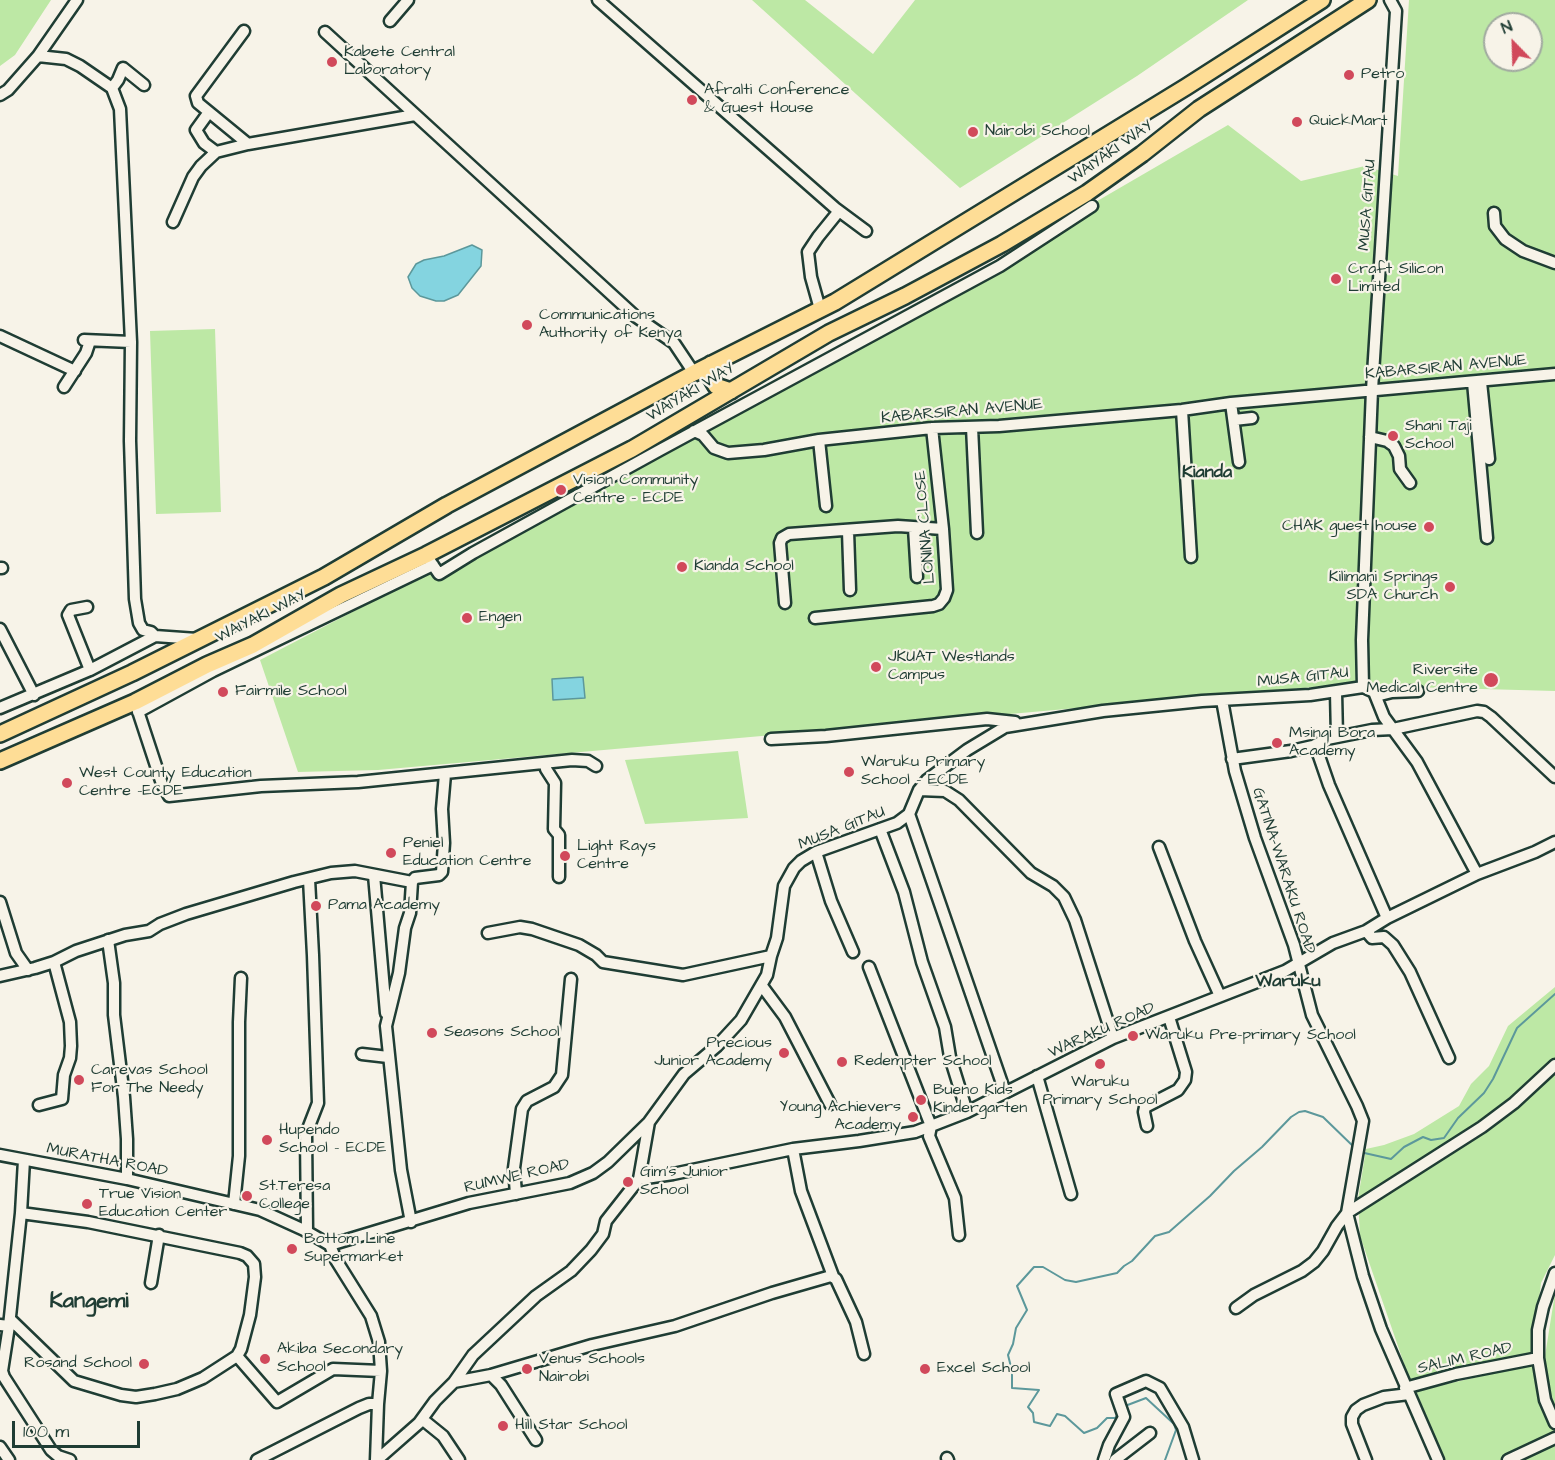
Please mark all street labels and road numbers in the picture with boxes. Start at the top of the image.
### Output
street label: WAIYAKI WAY [1065,117,1157,189]
street label: MUSA GITAU [1355,159,1381,251]
street label: KABARSIRAN AVENUE [1364,351,1528,385]
street label: WAIYAKI WAY [644,359,738,427]
street label: KABARSIRAN AVENUE [880,395,1044,429]
street label: LONINA CLOSE [911,469,941,585]
street label: WAIYAKI WAY [213,586,309,648]
street label: MUSA GITAU [1256,664,1350,692]
street label: GATINA-WARAKU ROAD [1247,785,1319,957]
street label: MUSA GITAU [796,803,888,855]
street label: WARAKU ROAD [1046,999,1158,1063]
street label: MURATHA ROAD [45,1140,169,1182]
street label: RUMWE ROAD [463,1156,571,1198]
street label: SALIM ROAD [1416,1339,1514,1379]

